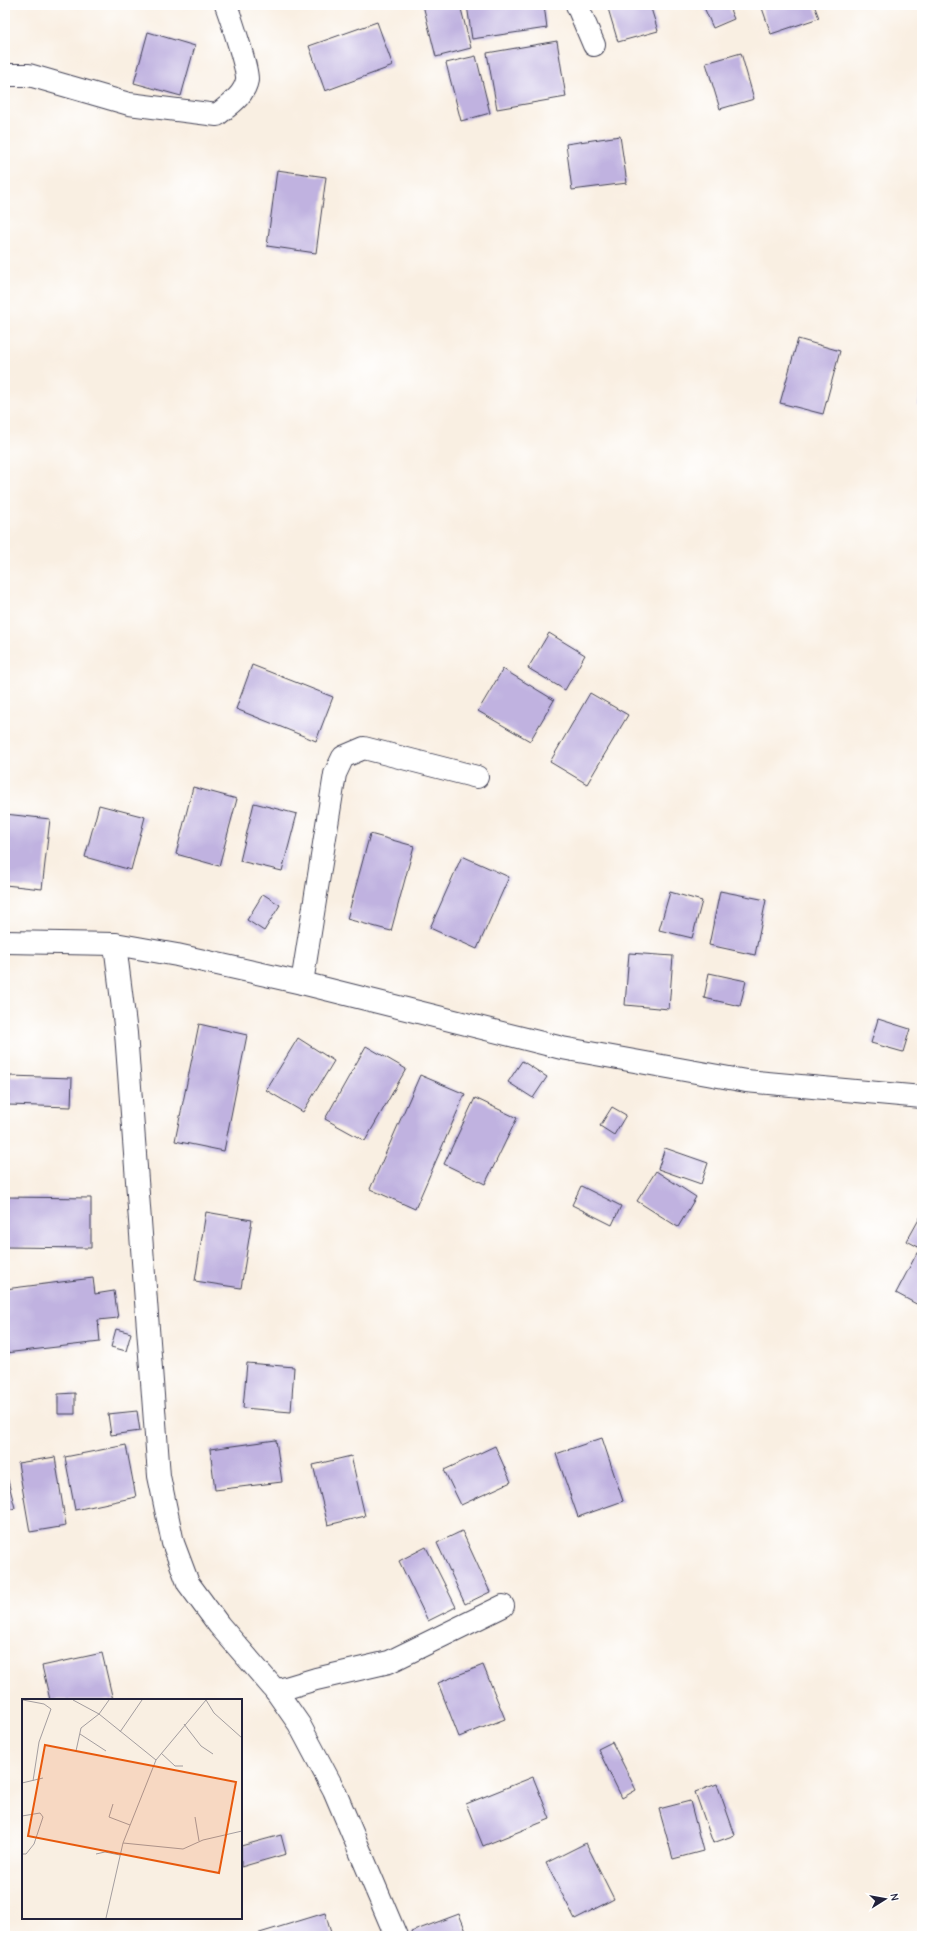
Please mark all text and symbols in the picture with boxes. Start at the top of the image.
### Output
inset map [22,1699,242,1919]
north arrow [865,1879,905,1919]
text: N [887,1892,901,1902]

